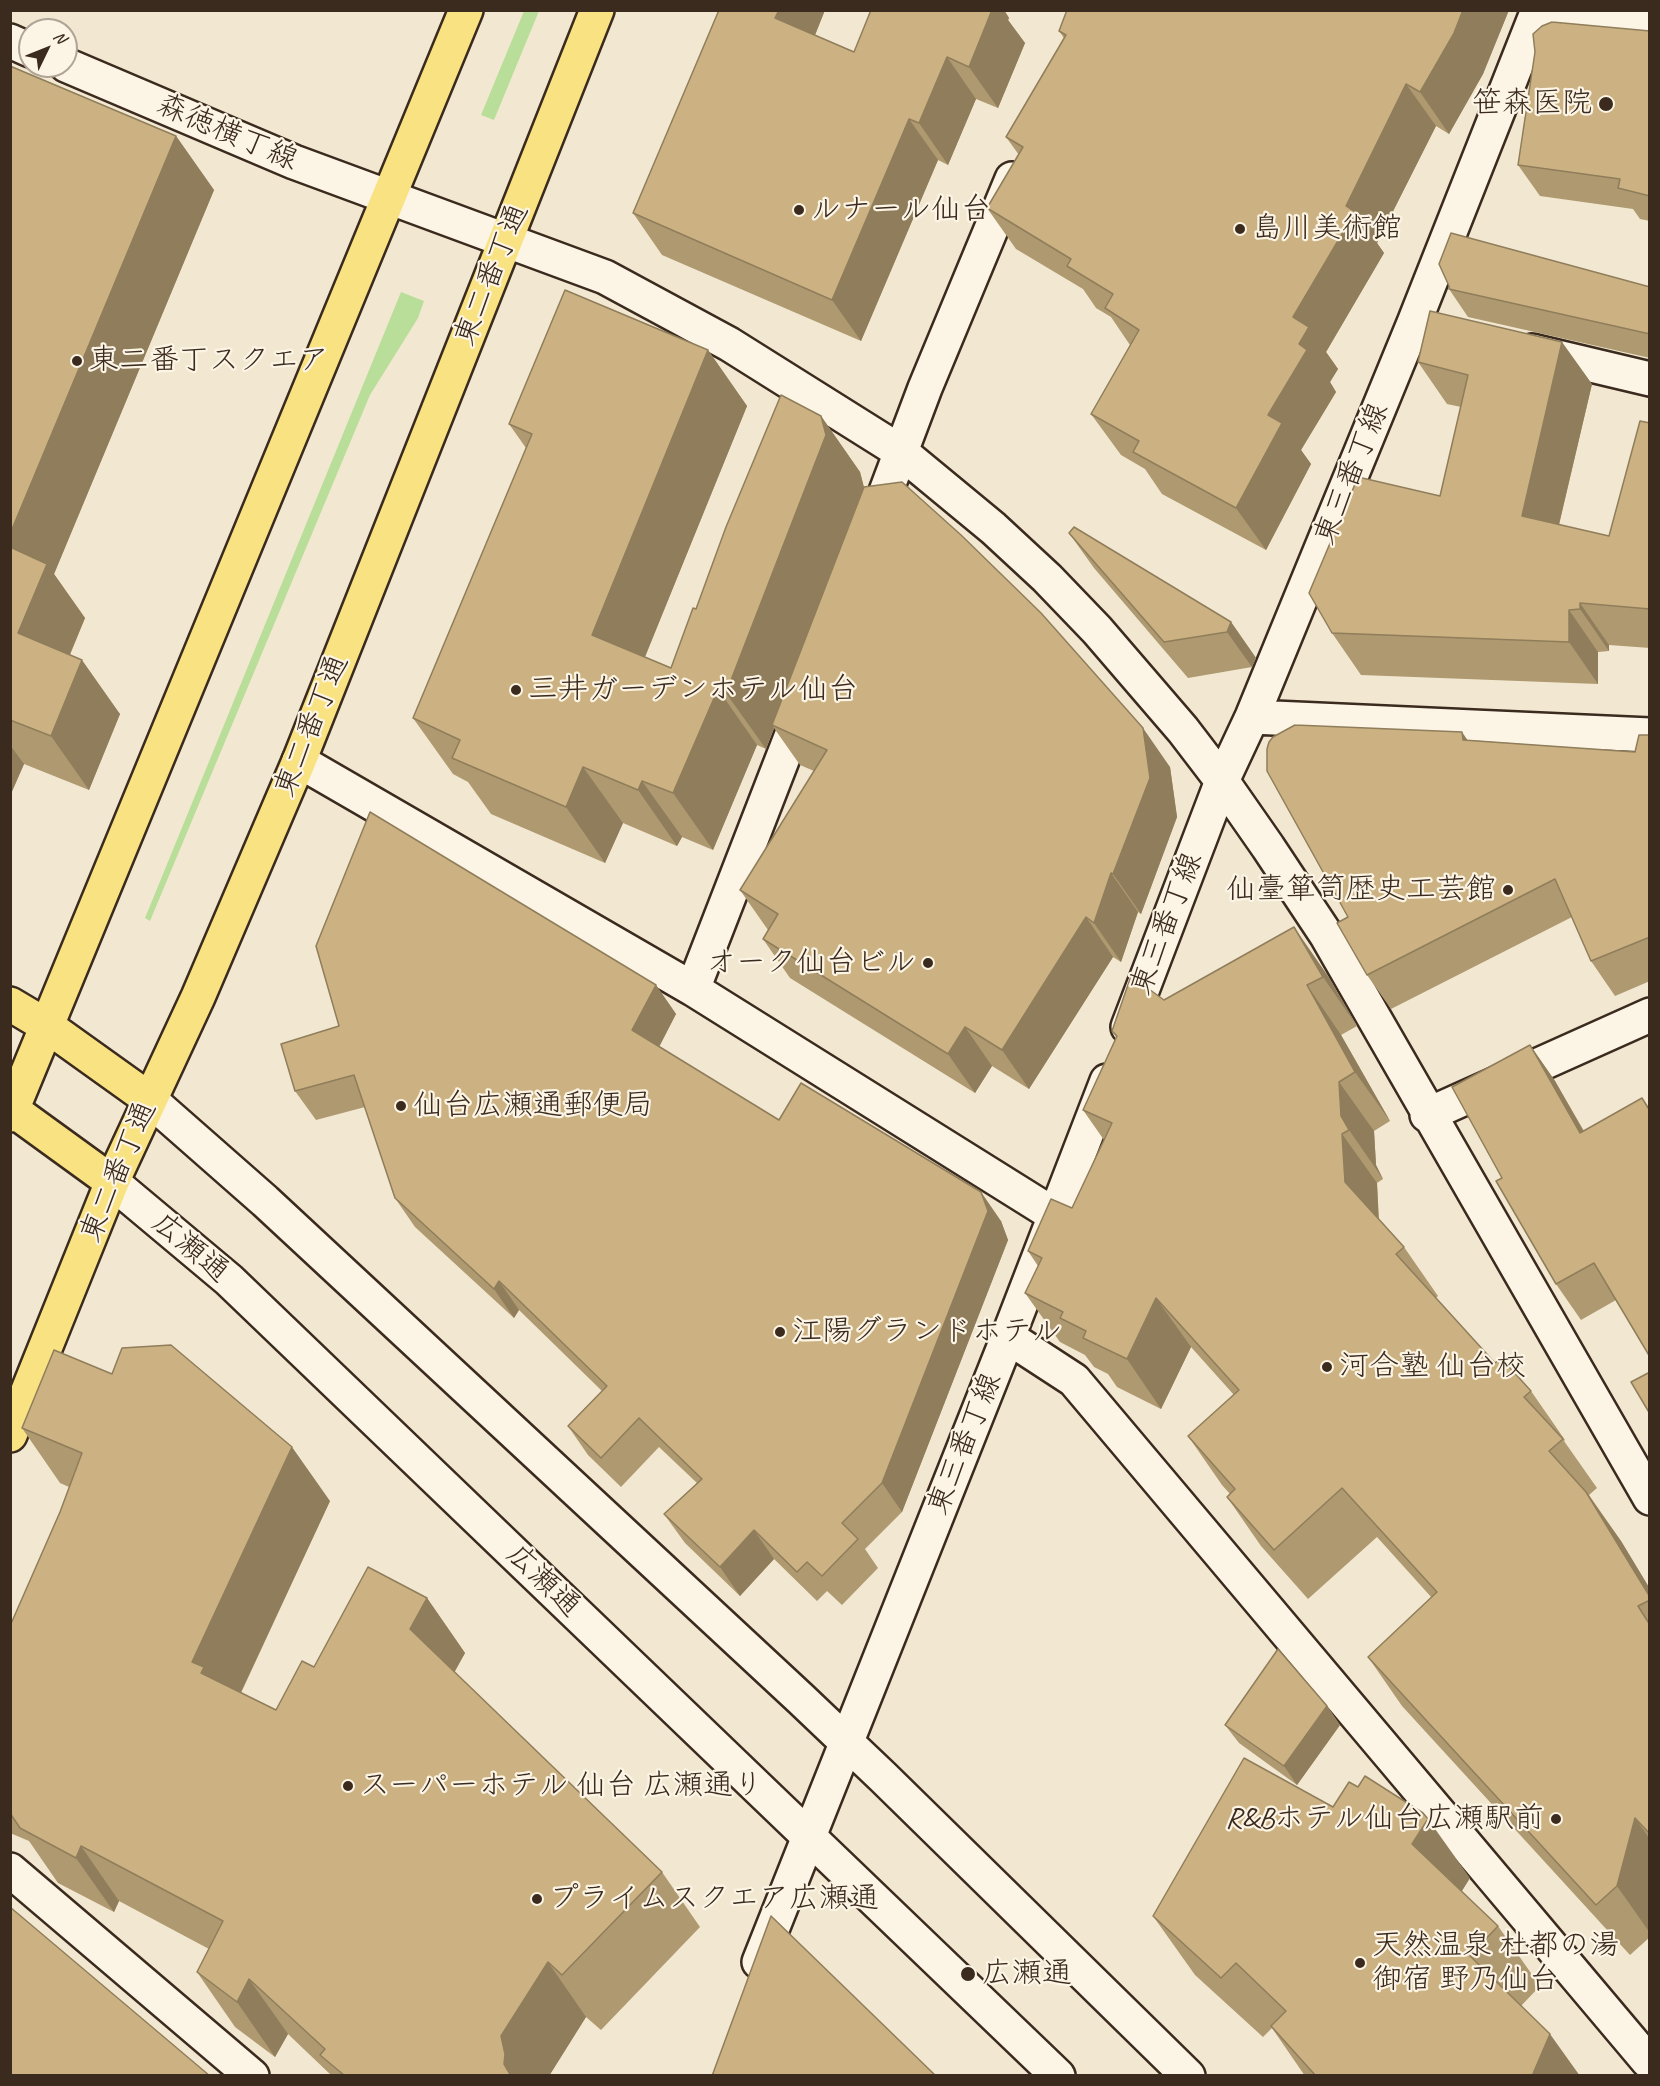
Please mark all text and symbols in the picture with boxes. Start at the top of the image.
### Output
north arrow [18,18,78,78]
text: N [49,27,70,48]
place label: 笹森医院 [1472,86,1592,122]
street label: 森徳横丁線 [151,87,303,179]
marker: 笹森医院 [1597,95,1615,113]
place label: ルナール仙台 [811,192,991,228]
street label: 東二番丁通 [447,199,537,351]
marker: ルナール仙台 [792,203,806,217]
place label: 島川美術館 [1252,211,1402,247]
marker: 島川美術館 [1233,222,1247,236]
place label: 東二番丁スクエア [89,343,329,379]
marker: 東二番丁スクエア [70,354,84,368]
street label: 東三番丁線 [1307,398,1397,550]
street label: 東二番丁通 [267,650,357,802]
place label: 三井ガーデンホテル仙台 [528,672,858,708]
marker: 三井ガーデンホテル仙台 [509,683,523,697]
street label: 東三番丁線 [1123,848,1211,1000]
place label: 仙臺箪笥歴史工芸館 [1226,872,1496,908]
marker: 仙臺箪笥歴史工芸館 [1501,883,1515,897]
place label: オーク仙台ビル [706,945,916,981]
marker: オーク仙台ビル [921,956,935,970]
place label: 仙台広瀬通郵便局 [413,1088,653,1124]
street label: 東二番丁通 [73,1096,165,1248]
marker: 仙台広瀬通郵便局 [394,1099,408,1113]
street label: 広瀬通 [144,1205,236,1291]
place label: 江陽グランドホテル [792,1314,1062,1350]
marker: 江陽グランドホテル [773,1325,787,1339]
place label: 河合塾 仙台校 [1339,1349,1526,1385]
marker: 河合塾 仙台校 [1320,1360,1334,1374]
street label: 東三番丁線 [920,1368,1010,1520]
street label: 広瀬通 [498,1537,588,1625]
place label: スーパーホテル 仙台 広瀬通り [360,1768,763,1804]
marker: スーパーホテル 仙台 広瀬通り [341,1779,355,1793]
place label: R&Bホテル仙台広瀬駅前 [1225,1801,1544,1837]
marker: R&Bホテル仙台広瀬駅前 [1549,1812,1563,1826]
place label: プライムスクエア広瀬通 [549,1881,879,1917]
marker: プライムスクエア広瀬通 [530,1892,544,1906]
place label: 天然温泉 杜都の湯 御宿 野乃仙台 [1372,1928,1619,1998]
place label: 広瀬通 [982,1956,1072,1992]
marker: 天然温泉 杜都の湯 御宿 野乃仙台 [1353,1956,1367,1970]
marker: 広瀬通 [959,1965,977,1983]

